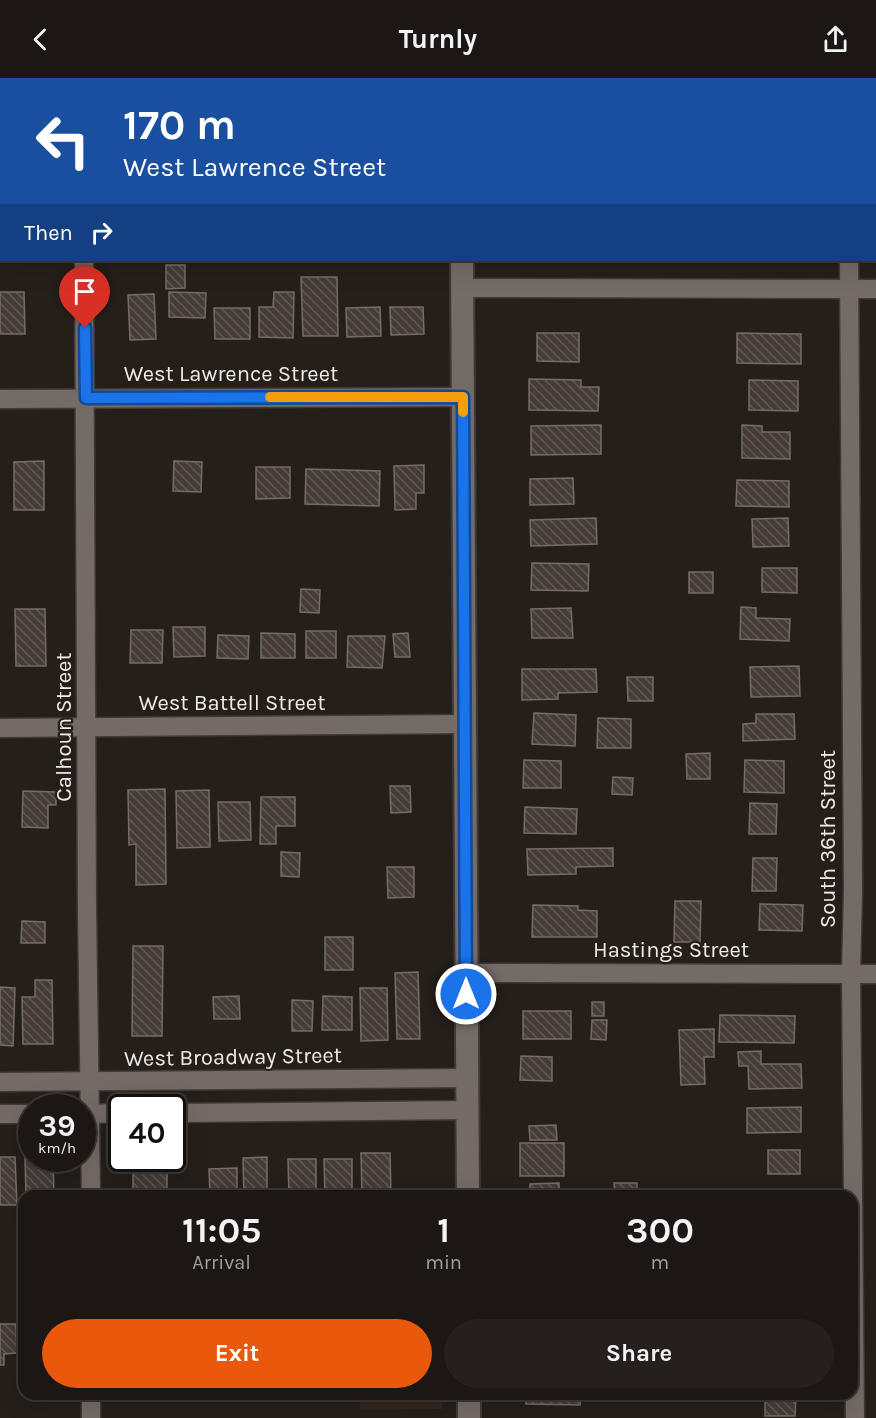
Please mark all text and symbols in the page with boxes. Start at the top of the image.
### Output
icon: back [24,23,57,56]
text: Turnly [399,23,477,55]
icon: share [819,23,852,56]
text: 170 m [123,100,236,150]
icon: left [24,102,102,180]
text: West Lawrence Street [123,151,386,183]
icon: right [85,216,118,249]
text: Then [24,220,73,246]
pin [59,266,110,328]
icon: arrive [68,275,101,308]
street label: West Lawrence Street [124,361,338,387]
street label: Calhoun Street [51,652,77,802]
street label: West Battell Street [139,690,325,716]
street label: South 36th Street [815,750,841,928]
street label: Hastings Street [593,937,749,963]
position arrow [434,962,498,1026]
street label: West Broadway Street [124,1042,342,1072]
speed limit sign: 40 [108,1094,186,1172]
text: 39 [39,1108,75,1144]
text: km/h [38,1139,76,1157]
text: 11:05 [182,1209,261,1251]
text: 1 [437,1209,450,1251]
text: 300 [626,1209,694,1251]
text: Arrival [192,1251,251,1274]
text: min [425,1251,462,1274]
text: m [651,1251,669,1274]
button: Exit [42,1319,432,1388]
button: Share [444,1319,834,1388]

